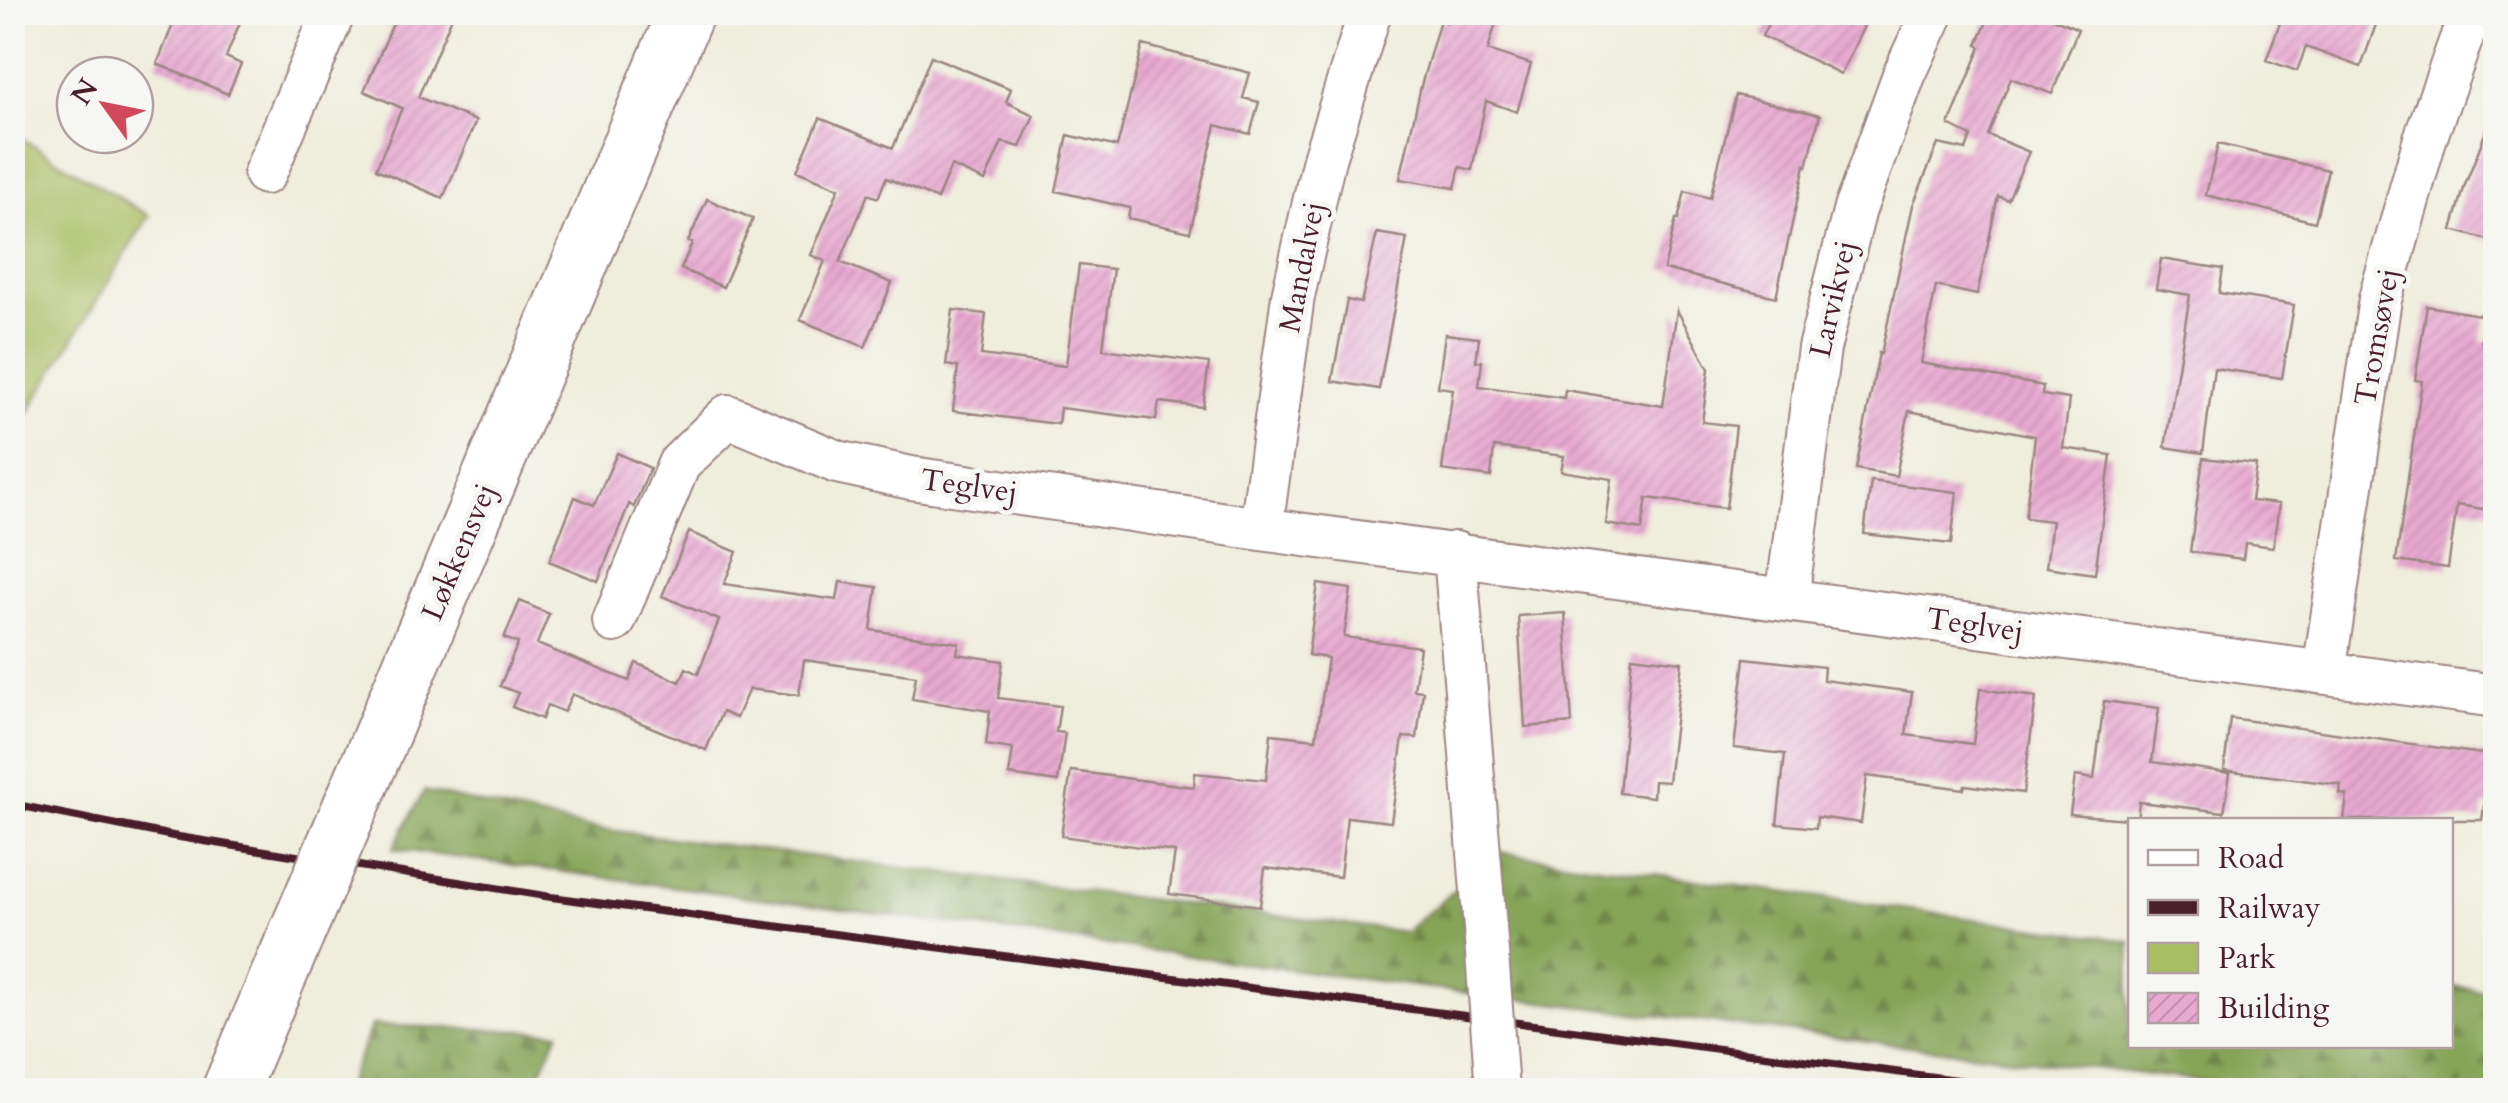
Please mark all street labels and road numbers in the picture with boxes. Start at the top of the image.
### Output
street label: Mandalvej [1269,198,1335,336]
street label: Larvikvej [1800,236,1866,362]
street label: Tromsøvej [2345,265,2409,409]
street label: Teglvej [918,459,1020,513]
street label: Løkkensvej [412,477,506,627]
street label: Teglvej [1924,598,2026,652]

